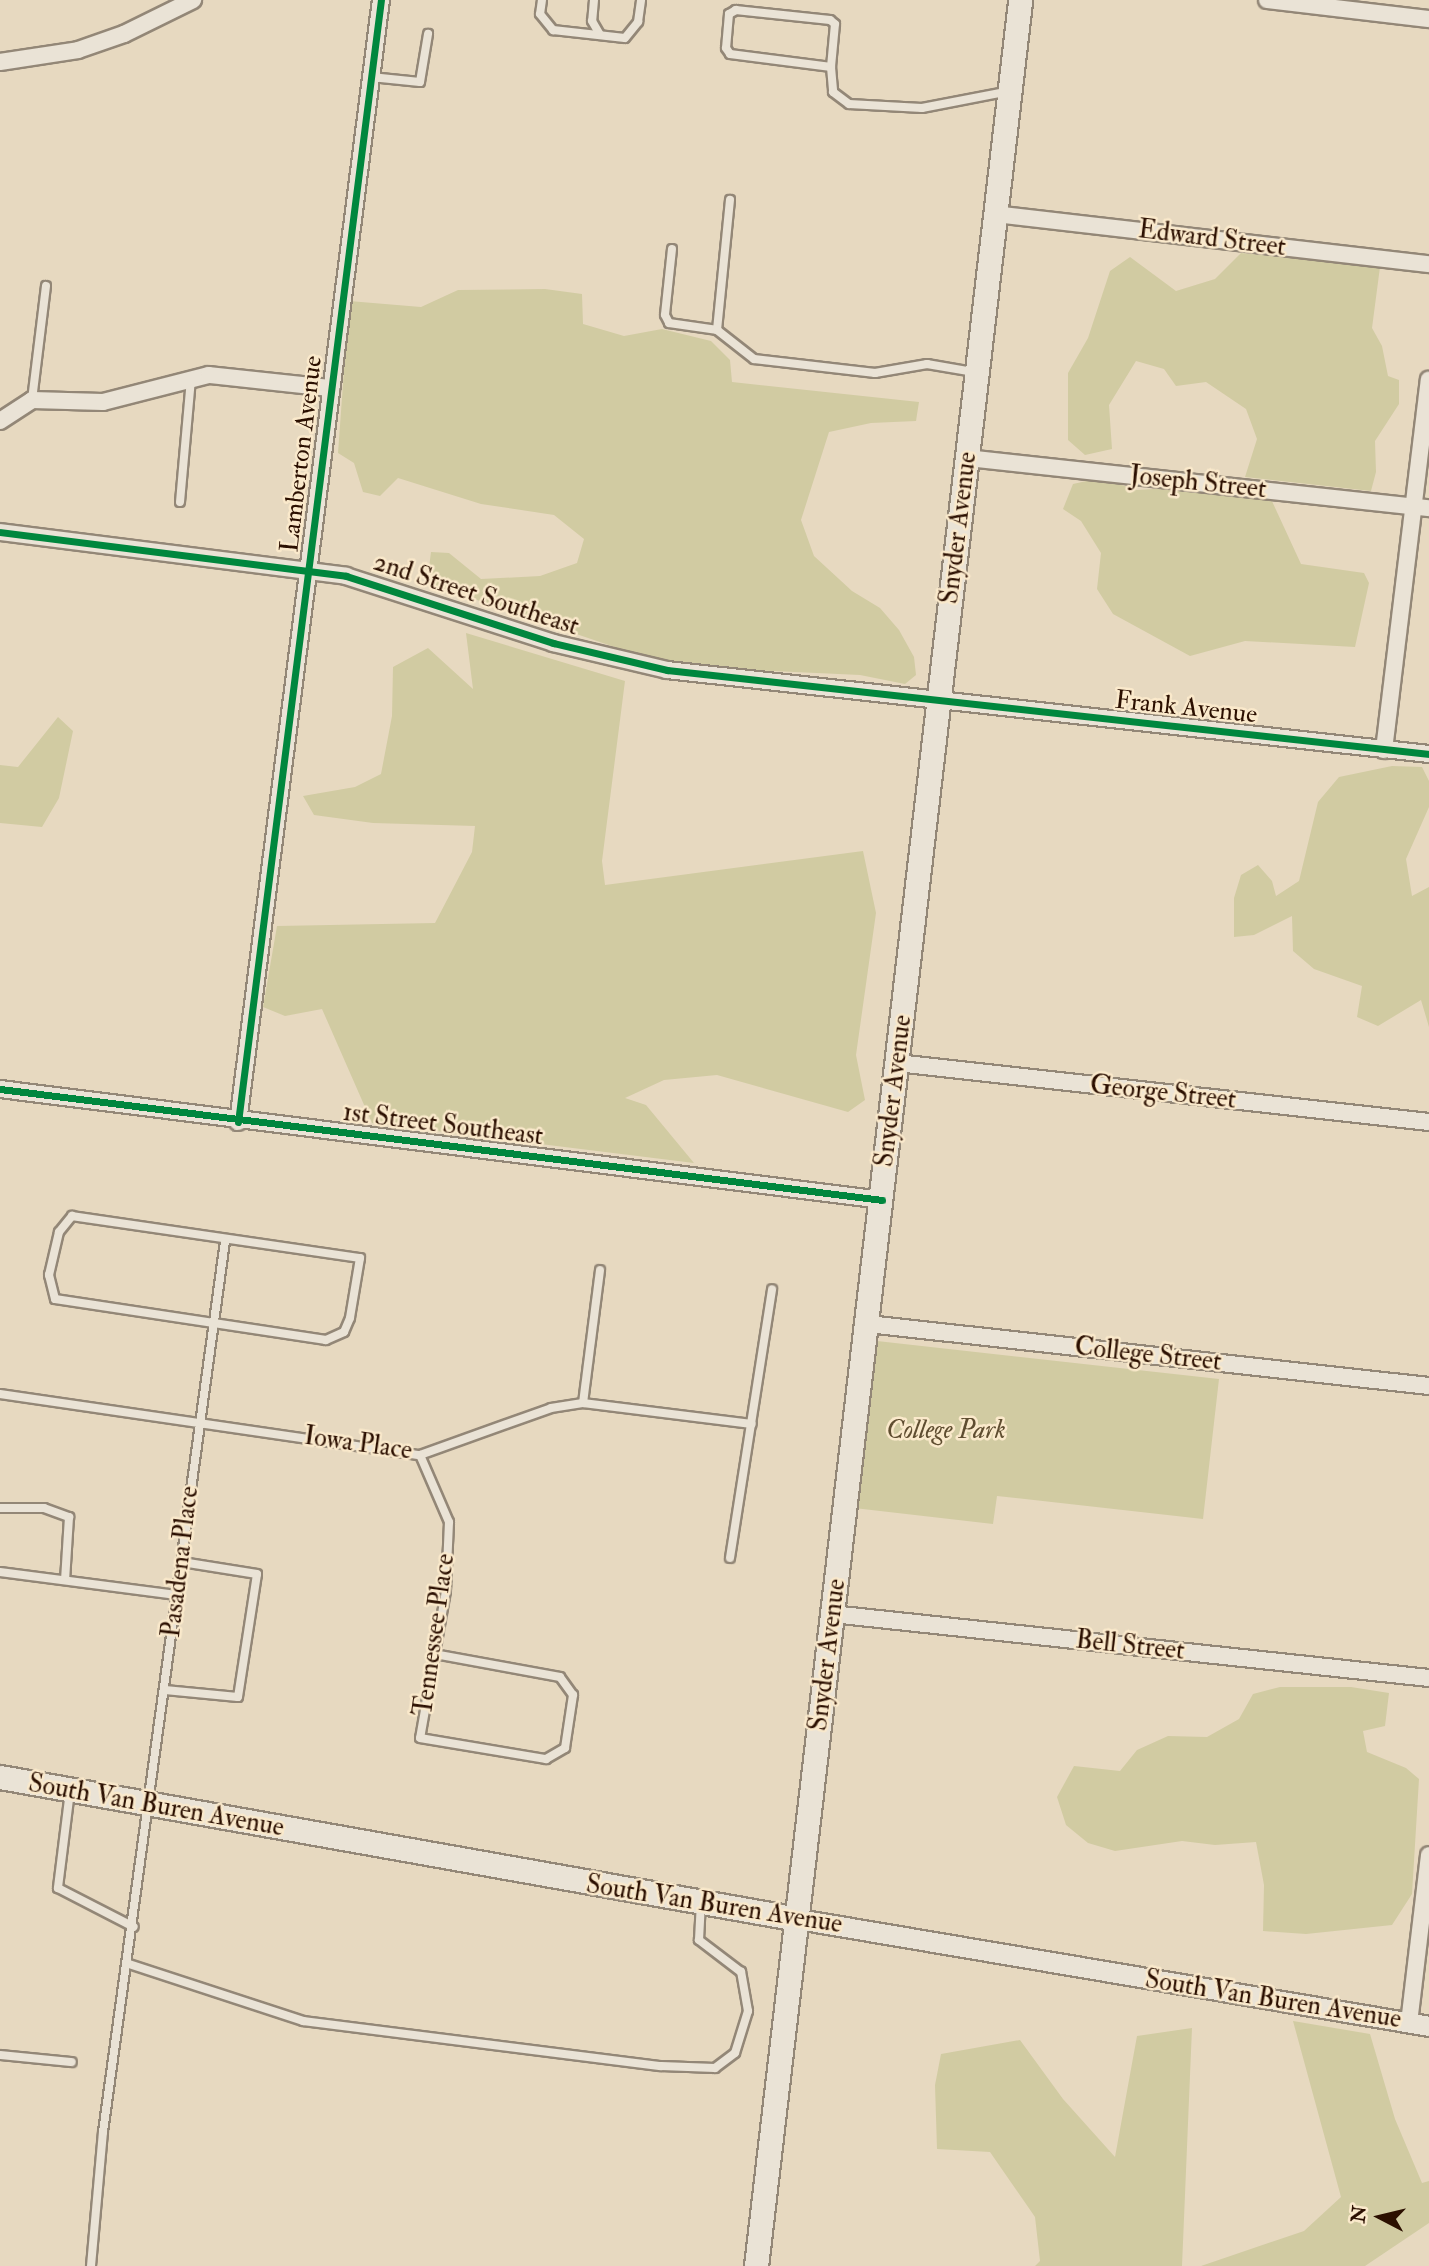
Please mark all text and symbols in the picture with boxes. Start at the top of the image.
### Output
street label: Edward Street [1136,214,1288,264]
street label: Lamberton Avenue [274,354,330,554]
street label: Snyder Avenue [934,450,984,606]
street label: Joseph Street [1128,460,1268,506]
street label: 2nd Street Southeast [369,547,583,643]
street label: Frank Avenue [1113,685,1259,731]
street label: Snyder Avenue [869,1013,919,1169]
street label: George Street [1088,1070,1238,1116]
street label: 1st Street Southeast [341,1097,545,1153]
street label: College Street [1073,1332,1223,1378]
park label: College Park [886,1415,1006,1447]
street label: Iowa Place [302,1421,414,1467]
street label: Pasadena Place [156,1485,206,1639]
street label: Tennessee Place [408,1552,462,1718]
street label: Snyder Avenue [803,1577,853,1733]
street label: Bell Street [1074,1625,1186,1667]
street label: South Van Buren Avenue [26,1768,286,1844]
street label: South Van Buren Avenue [584,1869,844,1941]
street label: South Van Buren Avenue [1143,1964,1403,2036]
north arrow [1345,2182,1415,2252]
text: N [1346,2205,1372,2224]

